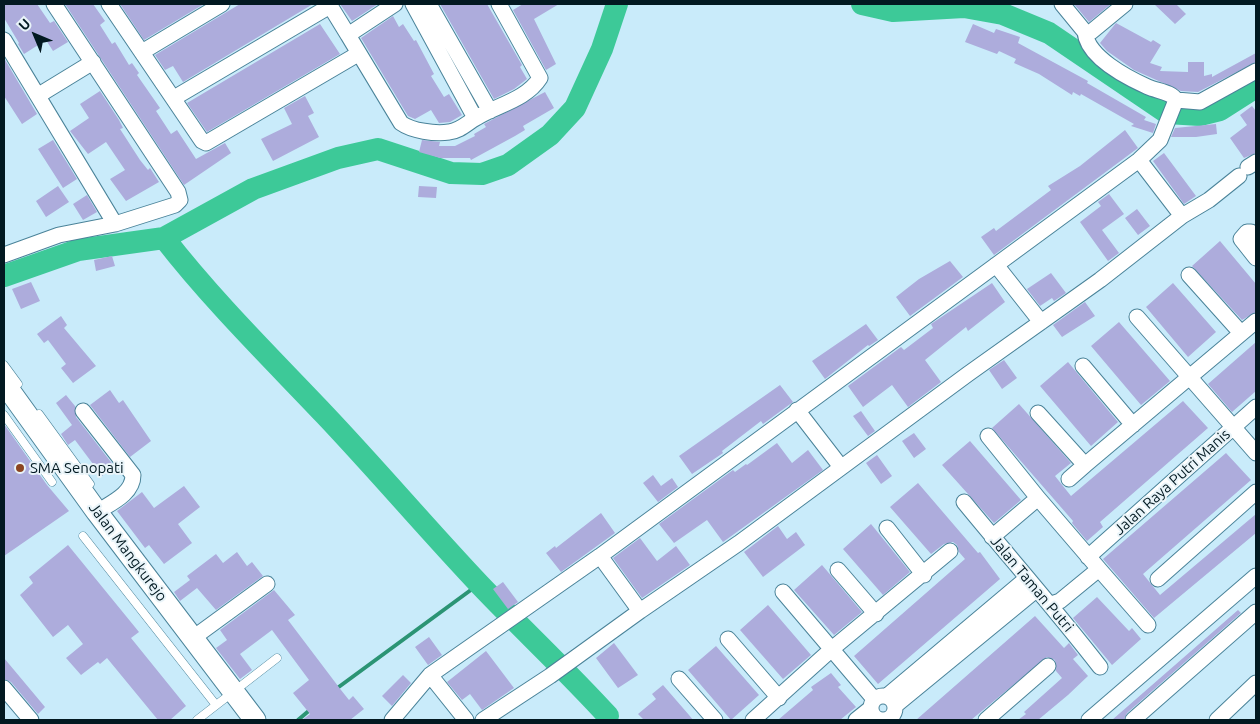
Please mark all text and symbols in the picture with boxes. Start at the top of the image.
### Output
north arrow [10,10,60,60]
text: U [15,15,34,34]
street label: Jalan Raya Putri Manis [1110,425,1234,539]
place label: SMA Senopati [30,459,124,477]
marker: SMA Senopati [14,462,26,474]
street label: Jalan Mangkurejo [85,499,171,605]
street label: Jalan Taman Putri [987,532,1077,636]

